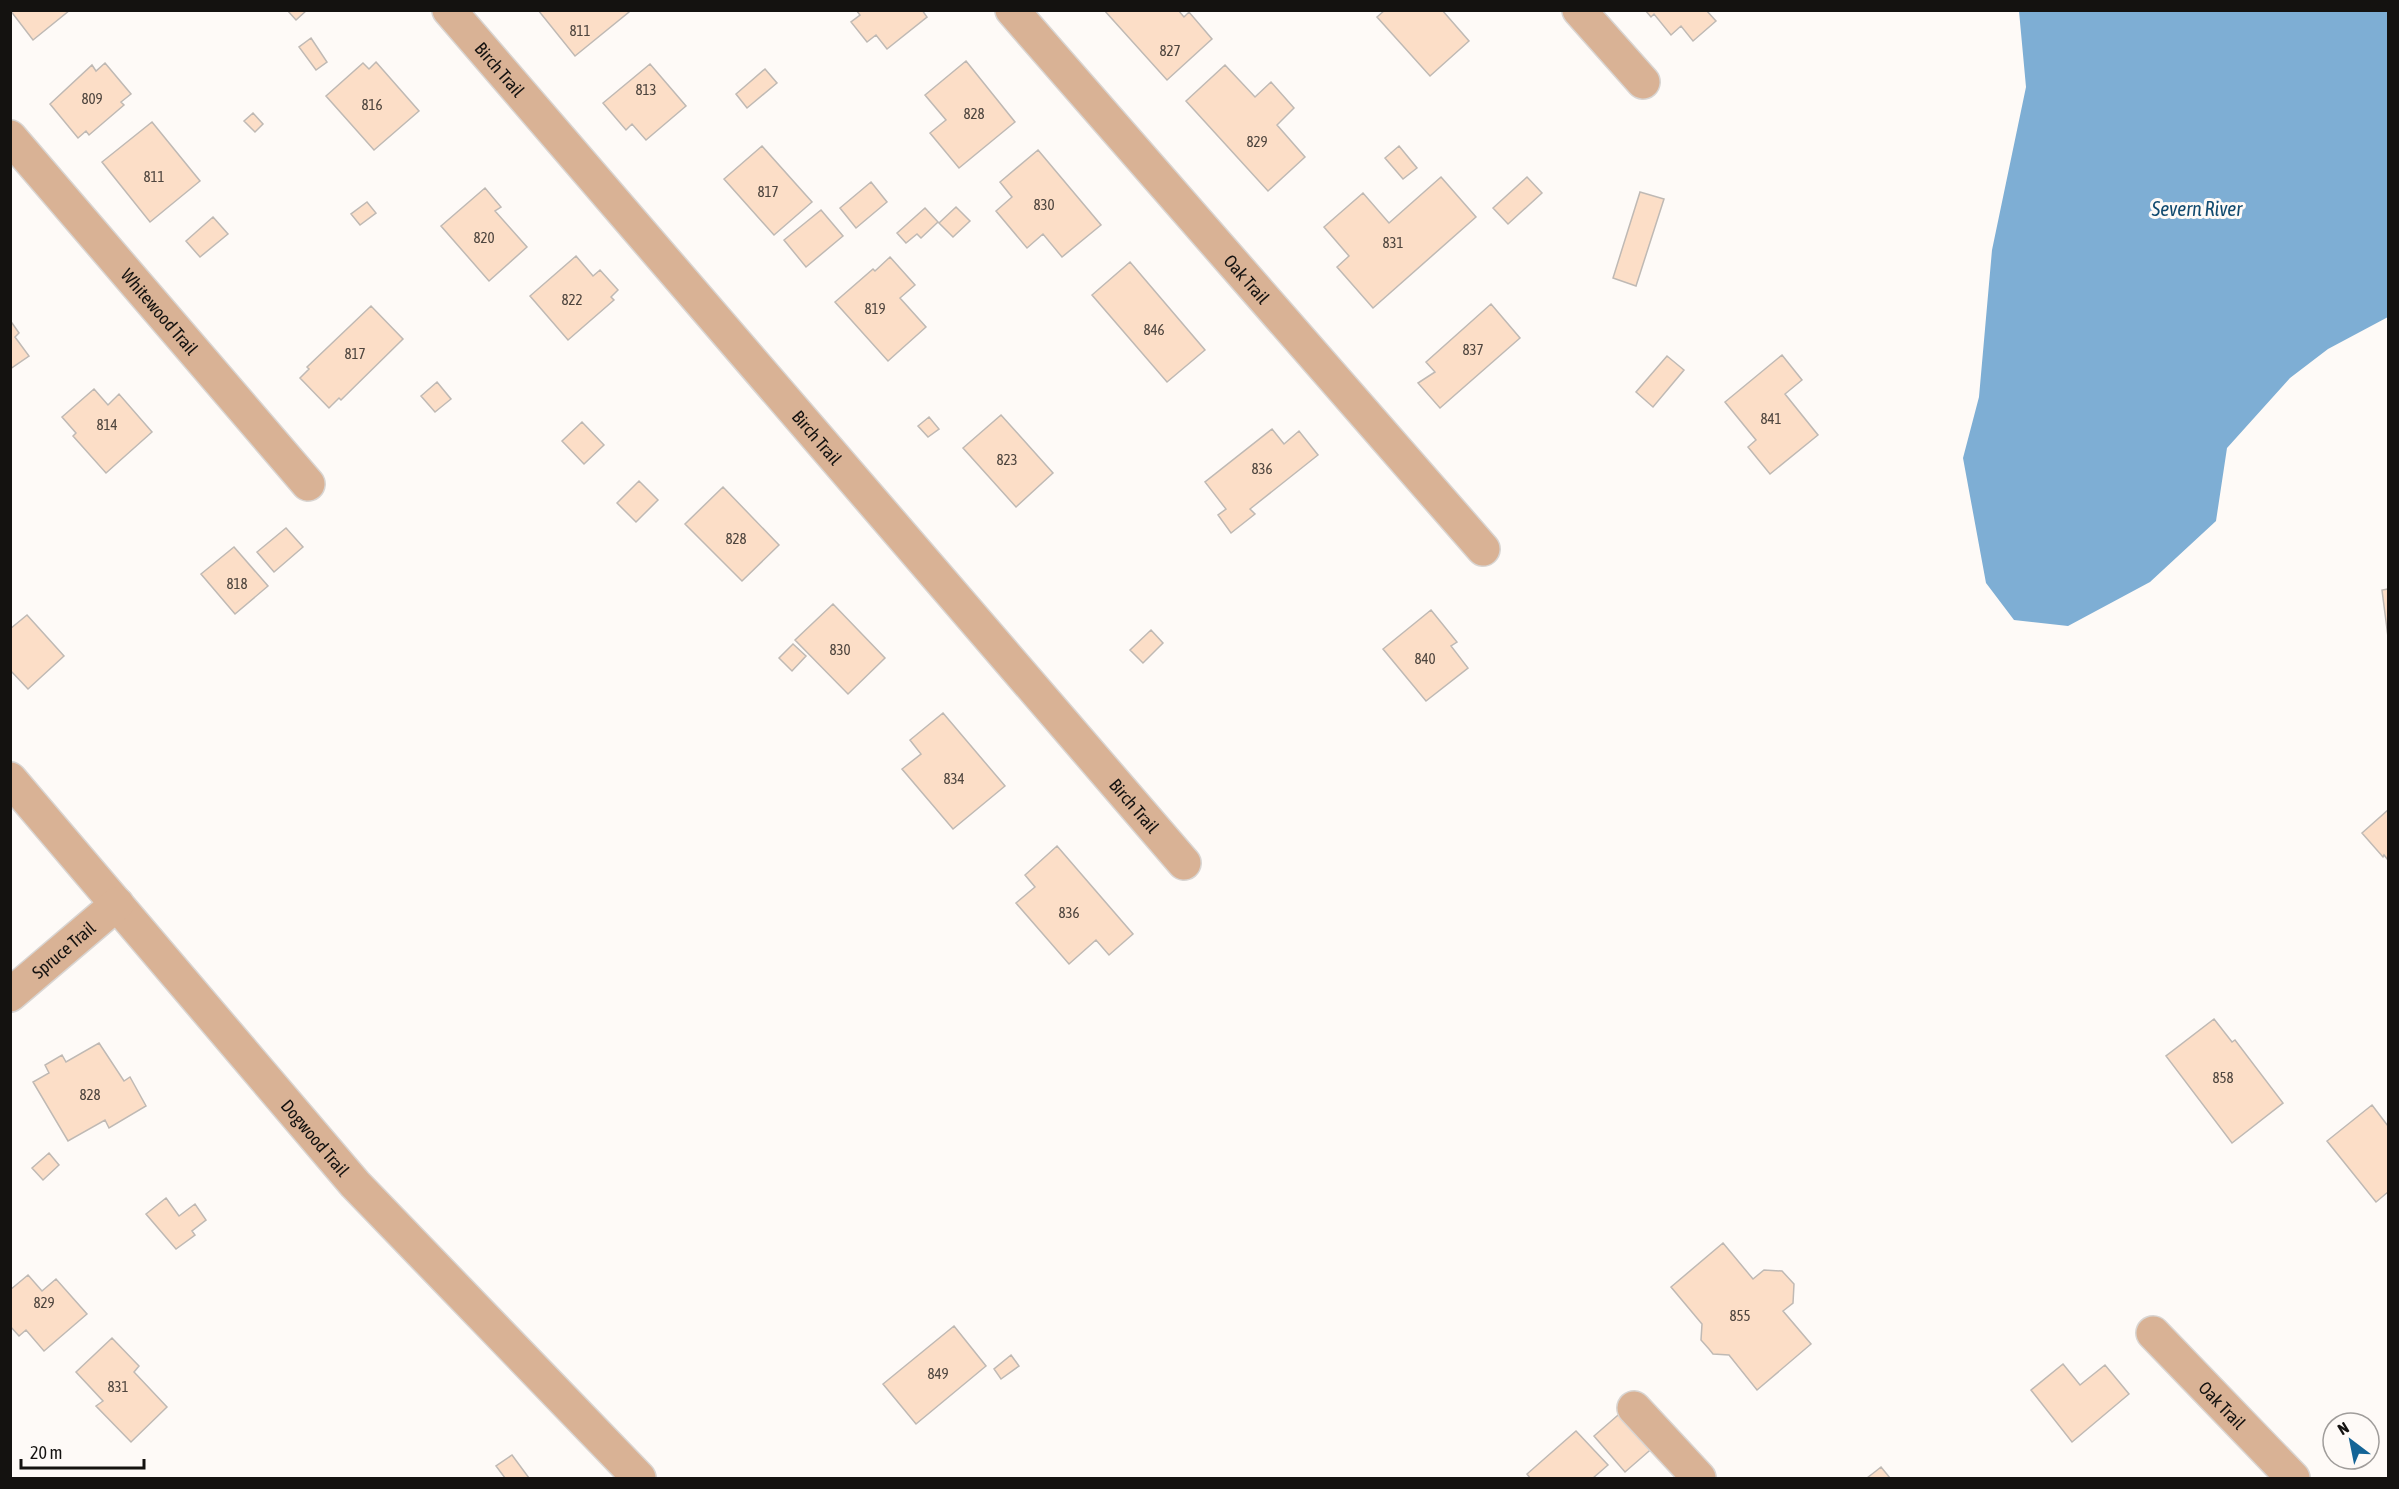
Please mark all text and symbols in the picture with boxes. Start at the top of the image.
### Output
house number: 811 [569,22,591,39]
street label: Birch Trail [471,38,529,101]
house number: 827 [1159,42,1181,59]
house number: 813 [635,81,657,98]
house number: 809 [81,90,103,107]
house number: 816 [361,96,383,113]
house number: 828 [963,105,985,122]
house number: 829 [1246,133,1268,150]
house number: 811 [143,168,165,185]
house number: 817 [757,183,779,200]
house number: 830 [1033,196,1055,213]
water label: Severn River [2151,197,2243,220]
house number: 820 [473,229,495,246]
house number: 831 [1382,234,1404,251]
street label: Oak Trail [1220,250,1274,308]
street label: Whitewood Trail [117,264,203,359]
house number: 822 [561,291,583,308]
house number: 819 [864,300,886,317]
house number: 846 [1143,321,1165,338]
house number: 837 [1462,341,1484,358]
house number: 817 [344,345,366,362]
street label: Birch Trail [788,406,846,469]
house number: 841 [1760,410,1782,427]
house number: 814 [96,416,118,433]
house number: 823 [996,451,1018,468]
house number: 836 [1251,460,1273,477]
house number: 828 [725,530,747,547]
house number: 818 [226,575,248,592]
house number: 830 [829,641,851,658]
house number: 840 [1414,650,1436,667]
house number: 834 [943,770,965,787]
street label: Birch Trail [1105,774,1164,837]
house number: 836 [1058,904,1080,921]
street label: Spruce Trail [27,917,99,982]
house number: 858 [2212,1069,2234,1086]
house number: 828 [79,1086,101,1103]
street label: Dogwood Trail [277,1095,354,1180]
house number: 829 [33,1294,55,1311]
house number: 855 [1729,1307,1751,1324]
house number: 849 [927,1365,949,1382]
street label: Oak Trail [2195,1377,2250,1433]
house number: 831 [107,1378,129,1395]
north arrow [2321,1411,2381,1471]
text: N [2334,1418,2352,1438]
scale bar [21,1432,144,1470]
text: 20 m [30,1442,62,1463]

